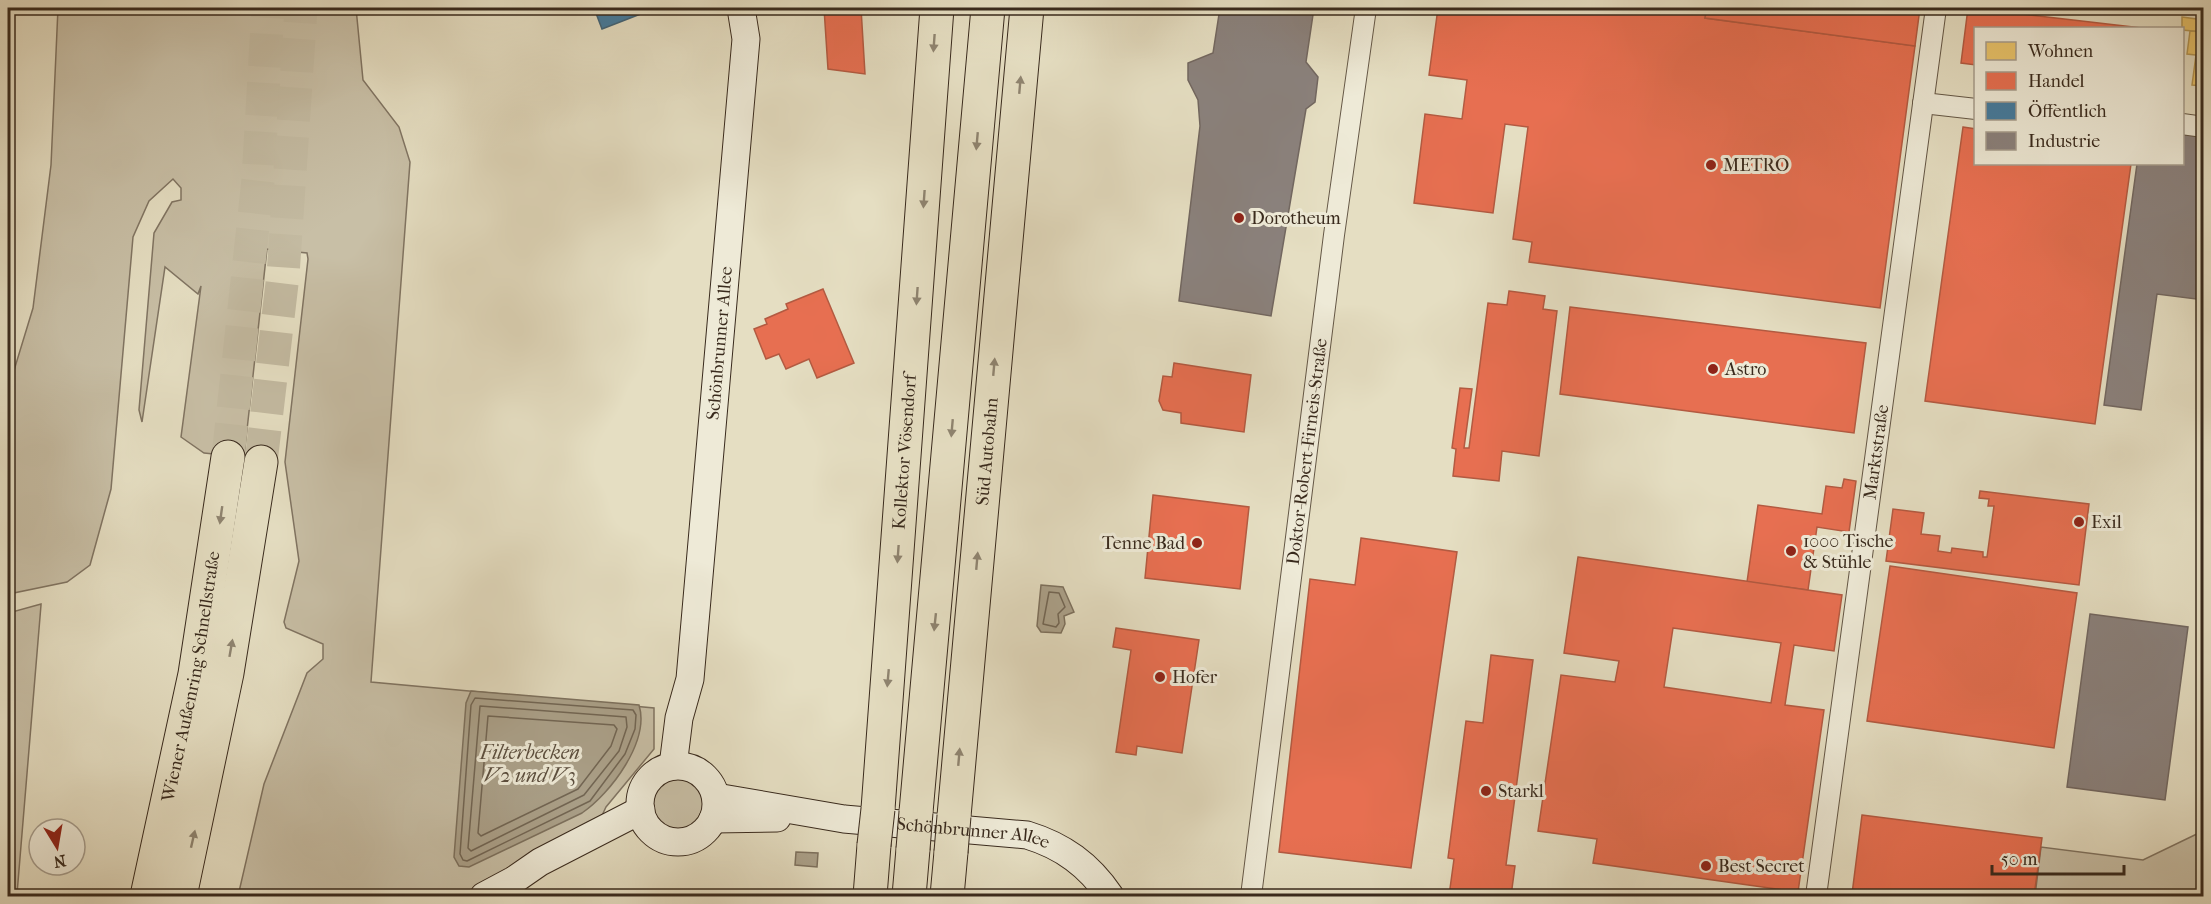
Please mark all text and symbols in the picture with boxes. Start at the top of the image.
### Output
legend [1974,27,2184,165]
one-way arrow [929,33,939,52]
text: Wohnen [2027,41,2094,62]
text: Handel [2028,71,2085,92]
one-way arrow [1015,76,1025,95]
text: Öffentlich [2028,100,2107,122]
one-way arrow [972,131,982,150]
text: Industrie [2028,131,2100,152]
place label: METRO [1723,155,1789,176]
marker: METRO [1704,158,1718,172]
one-way arrow [919,190,928,209]
place label: Dorotheum [1251,208,1341,229]
marker: Dorotheum [1232,211,1246,225]
street label: Schönbrunner Allee [702,265,737,421]
one-way arrow [912,287,922,306]
street label: Doktor-Robert-Firneis-Straße [1282,337,1331,566]
one-way arrow [989,357,999,376]
place label: Astro [1724,359,1766,380]
marker: Astro [1706,362,1720,376]
street label: Kollektor Vösendorf [888,370,921,530]
street label: Süd Autobahn [972,396,1002,506]
street label: Marktstraße [1859,403,1893,501]
one-way arrow [947,418,956,437]
one-way arrow [216,506,225,525]
place label: Exil [2091,512,2122,533]
marker: Exil [2072,515,2086,529]
place label: 1000 Tische & Stühle [1803,531,1894,573]
place label: Tenne Bad [1102,533,1185,554]
marker: Tenne Bad [1190,536,1204,550]
one-way arrow [893,544,903,563]
marker: 1000 Tische & Stühle [1784,544,1798,558]
street label: Wiener Außenring Schnellstraße [157,550,224,805]
one-way arrow [972,551,982,570]
one-way arrow [930,613,939,632]
one-way arrow [227,639,236,658]
place label: Hofer [1172,667,1218,688]
one-way arrow [883,669,893,688]
marker: Hofer [1153,670,1167,684]
water label: Filterbecken V2 und V3 [479,741,580,787]
one-way arrow [954,748,964,767]
place label: Starkl [1498,781,1544,802]
marker: Starkl [1479,784,1493,798]
street label: Schönbrunner Allee [896,813,1053,853]
north arrow [27,817,87,877]
one-way arrow [188,830,198,849]
scale bar [1992,838,2124,876]
text: 50 m [2001,849,2038,870]
text: N [51,851,68,872]
place label: Best Secret [1718,856,1805,877]
marker: Best Secret [1699,859,1713,873]

